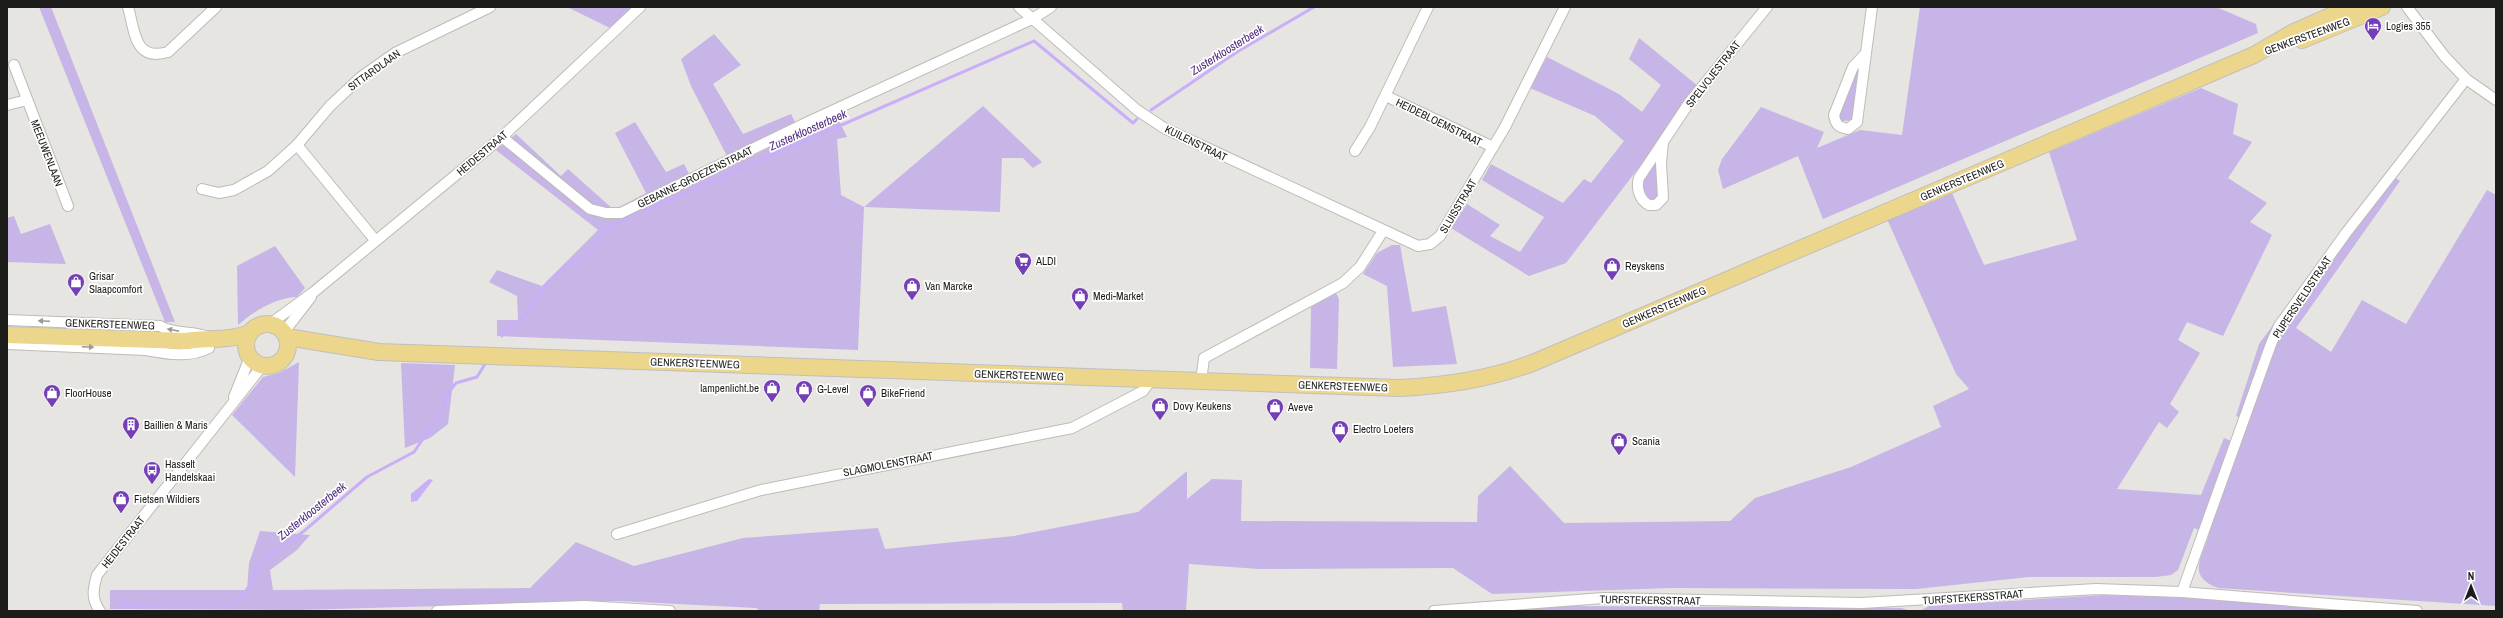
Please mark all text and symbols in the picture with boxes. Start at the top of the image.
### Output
street label: GENKERSTEENWEG [2262,14,2352,58]
hotel icon: Logies 355 [2363,16,2383,41]
place label: Logies 355 [2386,19,2431,33]
water label: Zusterkloosterbeek [1186,20,1268,79]
street label: SPELVOJESTRAAT [1683,37,1744,110]
street label: SITTARDLAAN [345,46,403,94]
street label: HEIDEBLOEMSTRAAT [1394,95,1485,149]
water label: Zusterkloosterbeek [766,105,850,155]
street label: MEEUWENLAAN [28,118,66,188]
street label: KUILENSTRAAT [1163,122,1230,164]
street label: HEIDESTRAAT [454,127,511,178]
street label: GEBANNE-GROEZENSTRAAT [635,143,755,211]
street label: GENKERSTEENWEG [1918,156,2006,204]
street label: SLUISSTRAAT [1436,176,1480,236]
supermarket icon: ALDI [1013,251,1033,276]
street label: PIJPERSVELDSTRAAT [2269,253,2335,341]
place label: ALDI [1035,254,1056,268]
shop icon: Reyskens [1602,256,1622,281]
place label: Reyskens [1625,259,1665,273]
place label: Grisar Slaapcomfort [89,269,143,296]
shop icon: Grisar Slaapcomfort [66,272,86,297]
shop icon: Van Marcke [902,276,922,301]
place label: Van Marcke [925,279,972,293]
street label: GENKERSTEENWEG [1620,283,1708,331]
shop icon: Medi-Market [1070,286,1090,311]
place label: Medi-Market [1093,289,1144,303]
street label: GENKERSTEENWEG [65,315,155,333]
one-way arrow [37,318,50,324]
one-way arrow [166,327,179,333]
one-way arrow [82,344,94,351]
street label: GENKERSTEENWEG [650,354,740,372]
street label: GENKERSTEENWEG [974,366,1064,384]
street label: GENKERSTEENWEG [1298,377,1388,395]
shop icon: lampenlicht.be [762,378,782,403]
shop icon: G-Level [794,379,814,404]
place label: lampenlicht.be [700,381,759,395]
place label: G-Level [817,382,849,396]
shop icon: FloorHouse [42,383,62,408]
shop icon: BikeFriend [858,383,878,408]
place label: FloorHouse [65,386,112,400]
place label: BikeFriend [881,386,925,400]
shop icon: Dovy Keukens [1150,396,1170,421]
shop icon: Aveve [1265,397,1285,422]
place label: Dovy Keukens [1173,399,1232,413]
place label: Aveve [1287,400,1313,414]
building icon: Baillien & Maris [121,415,141,440]
place label: Baillien & Maris [144,418,208,432]
shop icon: Electro Loeters [1330,419,1350,444]
place label: Electro Loeters [1353,422,1414,436]
shop icon: Scania [1609,431,1629,456]
place label: Scania [1632,434,1660,448]
street label: SLAGMOLENSTRAAT [842,448,935,480]
place label: Hasselt Handelskaai [165,457,215,484]
bus stop icon: Hasselt Handelskaai [142,460,162,485]
water label: Zusterkloosterbeek [274,478,350,544]
shop icon: Fietsen Wildiers [111,489,131,514]
place label: Fietsen Wildiers [134,492,200,506]
street label: HEIDESTRAAT [98,513,148,571]
north arrow [2451,566,2491,606]
text: N [2468,569,2474,583]
street label: TURFSTEKERSSTRAAT [1922,586,2024,608]
street label: TURFSTEKERSSTRAAT [1599,592,1701,608]

